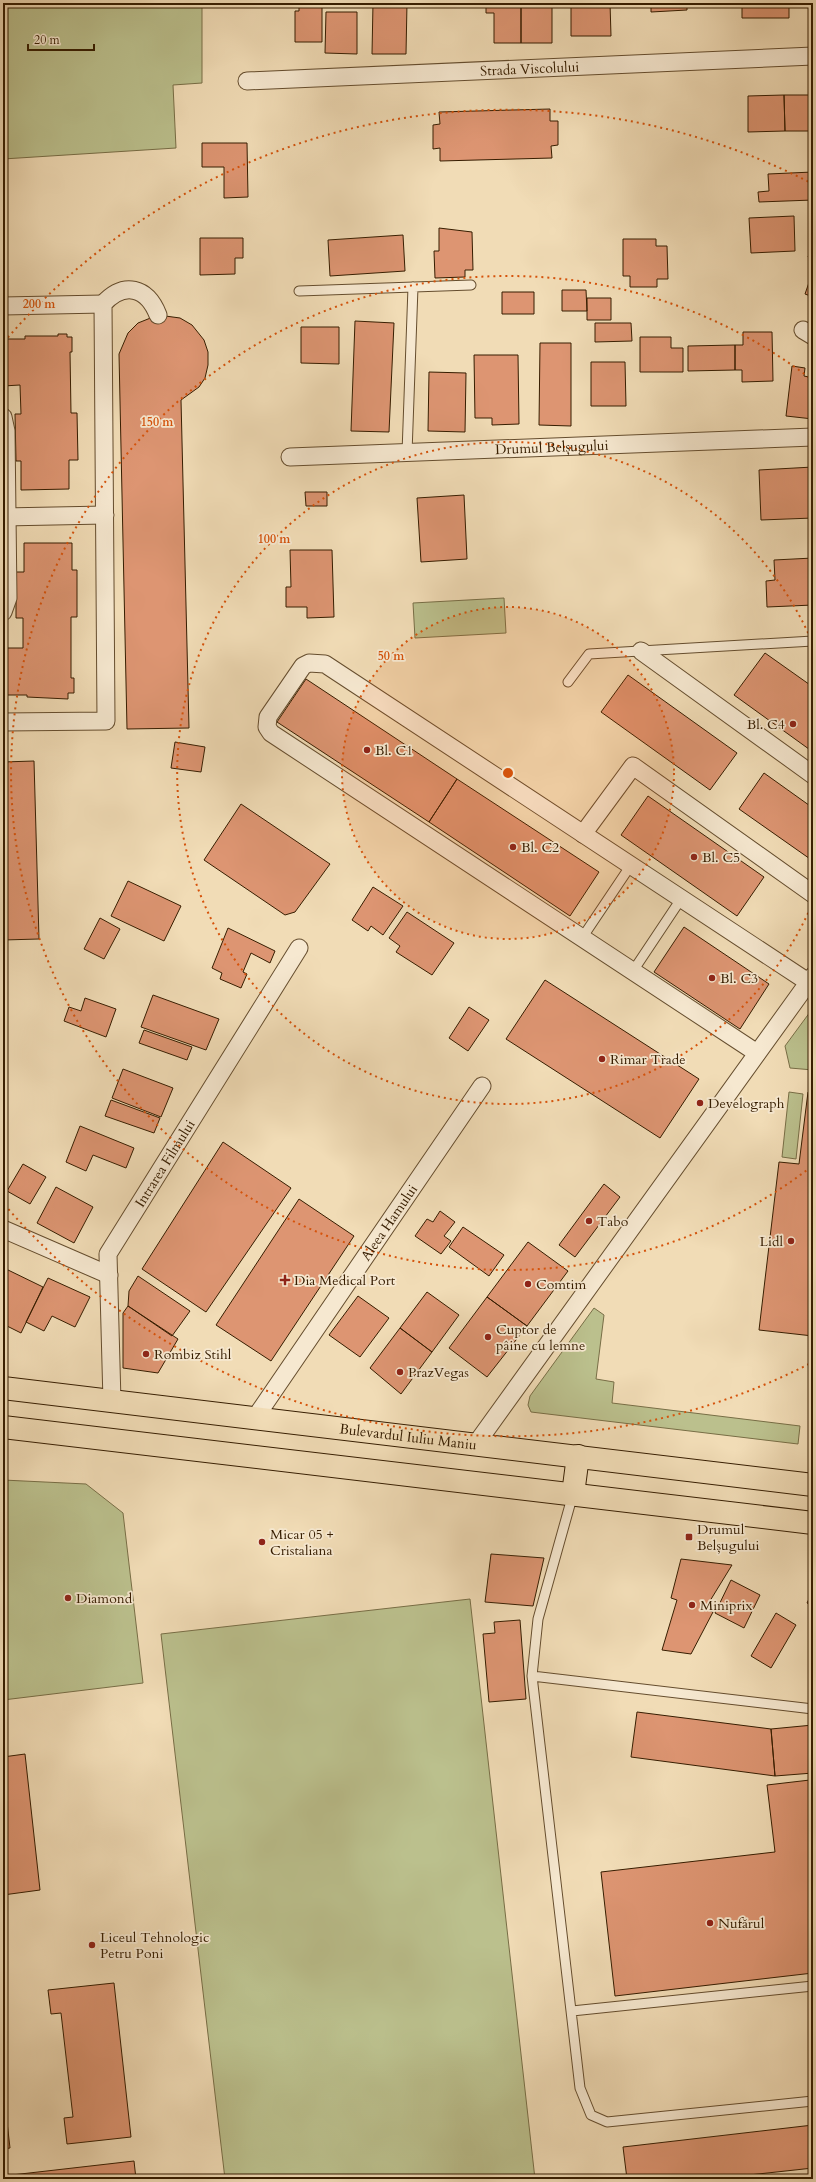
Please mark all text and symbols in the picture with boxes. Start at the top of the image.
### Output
scale bar [28,26,94,52]
text: 20 m [34,32,61,48]
street label: Strada Viscolului [480,57,580,80]
text: 200 m [23,296,56,312]
text: 150 m [141,414,174,430]
street label: Drumul Belșugului [495,435,609,459]
text: 100 m [258,531,291,547]
text: 50 m [378,648,405,664]
place label: Bl. C4 [747,715,785,734]
marker: Bl. C4 [788,719,798,729]
place label: Bl. C1 [375,741,413,760]
marker: Bl. C1 [362,745,372,755]
centre of rings [501,766,515,780]
place label: Bl. C2 [521,838,559,857]
marker: Bl. C2 [508,842,518,852]
place label: Bl. C5 [702,848,740,867]
marker: Bl. C5 [689,852,699,862]
place label: Bl. C3 [720,969,758,988]
marker: Bl. C3 [707,973,717,983]
place label: Rimar Trade [610,1050,686,1069]
marker: Rimar Trade [597,1054,607,1064]
place label: Develograph [708,1094,785,1113]
marker: Develograph [695,1098,705,1108]
street label: Intrarea Filmului [130,1116,199,1211]
street label: Aleea Hamului [356,1180,422,1264]
place label: Tabo [597,1212,629,1231]
marker: Tabo [584,1216,594,1226]
place label: Lidl [760,1232,783,1251]
marker: Lidl [786,1236,796,1246]
place label: Dia Medical Port [294,1271,396,1290]
marker: Dia Medical Port [279,1274,291,1286]
place label: Comtim [536,1275,586,1294]
marker: Comtim [523,1279,533,1289]
place label: Cuptor de pâine cu lemne [496,1320,585,1355]
marker: Cuptor de pâine cu lemne [483,1332,493,1342]
place label: Rombiz Stihl [154,1345,232,1364]
marker: Rombiz Stihl [141,1349,151,1359]
place label: PrazVegas [408,1363,469,1382]
marker: PrazVegas [395,1367,405,1377]
street label: Bulevardul Iuliu Maniu [338,1419,478,1454]
place label: Drumul Belșugului [697,1520,760,1555]
place label: Micar 05 + Cristaliana [270,1525,334,1560]
marker: Drumul Belșugului [684,1532,694,1542]
marker: Micar 05 + Cristaliana [257,1537,267,1547]
place label: Diamond [76,1589,133,1608]
marker: Diamond [63,1593,73,1603]
place label: Miniprix [700,1596,753,1615]
marker: Miniprix [687,1600,697,1610]
place label: Nufărul [718,1914,765,1933]
marker: Nufărul [705,1918,715,1928]
place label: Liceul Tehnologic Petru Poni [100,1928,209,1963]
marker: Liceul Tehnologic Petru Poni [87,1940,97,1950]

